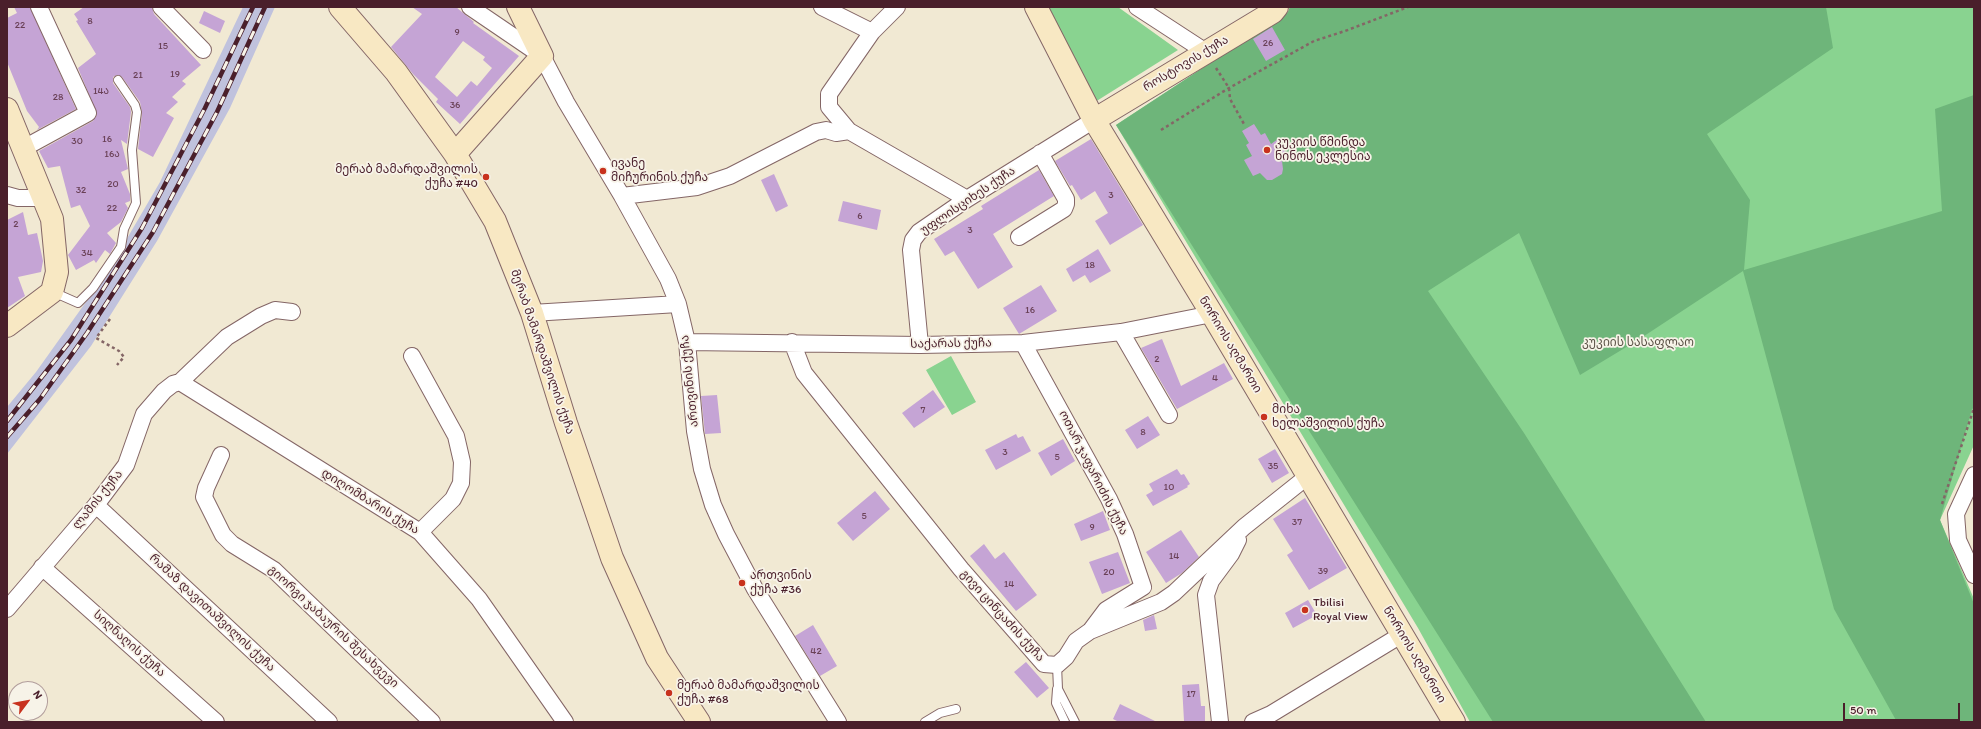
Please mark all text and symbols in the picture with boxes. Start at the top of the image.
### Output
house number: 8 [87,15,93,27]
house number: 22 [15,19,25,31]
house number: 9 [454,26,460,38]
street label: როსტოვის ქუჩა [1141,33,1231,95]
house number: 26 [1263,37,1273,49]
house number: 15 [158,40,168,52]
house number: 19 [170,68,180,80]
house number: 21 [133,69,143,81]
house number: 14ა [93,85,109,97]
house number: 28 [53,91,63,103]
house number: 36 [450,99,460,111]
house number: 16 [102,133,112,145]
house number: 30 [71,135,83,147]
place label: კუკიის წმინდა ნინოს ეკლესია [1275,136,1370,164]
marker: კუკიის წმინდა ნინოს ეკლესია [1262,145,1272,155]
house number: 16ა [104,148,120,160]
place label: ივანე მიჩურინის ქუჩა [611,157,708,185]
place label: მერაბ მამარდაშვილის ქუჩა #40 [335,163,478,191]
street label: უფლისციხეს ქუჩა [918,164,1018,238]
marker: ივანე მიჩურინის ქუჩა [598,166,608,176]
marker: მერაბ მამარდაშვილის ქუჩა #40 [481,172,491,182]
house number: 20 [107,178,119,190]
house number: 32 [76,184,86,196]
house number: 3 [1108,189,1114,201]
house number: 22 [107,202,117,214]
house number: 6 [857,210,863,222]
house number: 2 [13,218,19,230]
house number: 3 [967,224,973,236]
house number: 34 [81,247,93,259]
house number: 18 [1085,259,1095,271]
street label: მერაბ მამარდაშვილის ქუჩა [507,268,577,436]
street label: ნორიოს აღმართი [1195,294,1265,396]
house number: 16 [1025,304,1035,316]
street label: ართვინის ქუჩა [678,334,702,428]
street label: საქარას ქუჩა [910,336,992,352]
park label: კუკიის სასაფლაო [1582,336,1694,350]
house number: 2 [1154,353,1160,365]
house number: 4 [1212,372,1218,384]
place label: მიხა ხელაშვილის ქუჩა [1272,403,1385,431]
house number: 7 [921,404,925,416]
street label: ოთარ ჯაფარიძის ქუჩა [1055,408,1131,538]
marker: მიხა ხელაშვილის ქუჩა [1259,412,1269,422]
house number: 8 [1140,426,1146,438]
house number: 3 [1002,446,1008,458]
house number: 5 [1054,451,1060,463]
house number: 35 [1268,460,1278,472]
street label: დიღომბარის ქუჩა [319,466,421,538]
street label: ლამის ქუჩა [70,468,126,532]
house number: 10 [1164,481,1174,493]
house number: 5 [861,510,867,522]
house number: 37 [1292,516,1302,528]
house number: 9 [1089,521,1095,533]
house number: 14 [1169,550,1179,562]
street label: რამაზ დავითაშვილის ქუჩა [146,551,278,675]
street label: გიორგი ჯაბაურის შესახვევი [265,563,401,691]
house number: 39 [1318,565,1328,577]
house number: 20 [1103,566,1115,578]
street label: გივი ცინცაძის ქუჩა [957,567,1047,665]
place label: ართვინის ქუჩა #36 [750,569,812,597]
marker: ართვინის ქუჩა #36 [737,578,747,588]
house number: 14 [1004,578,1014,590]
place label: Tbilisi Royal View [1313,596,1368,624]
street label: ნორიოს აღმართი [1379,604,1449,706]
marker: Tbilisi Royal View [1300,605,1310,615]
street label: სიღნაღის ქუჩა [90,608,168,680]
house number: 42 [810,645,822,657]
place label: მერაბ მამარდაშვილის ქუჩა #68 [677,679,820,707]
north arrow [8,681,48,721]
text: N [30,688,45,702]
marker: მერაბ მამარდაშვილის ქუჩა #68 [664,688,674,698]
house number: 17 [1186,688,1196,700]
scale bar [1845,695,1962,721]
text: 50 m [1850,703,1876,717]

